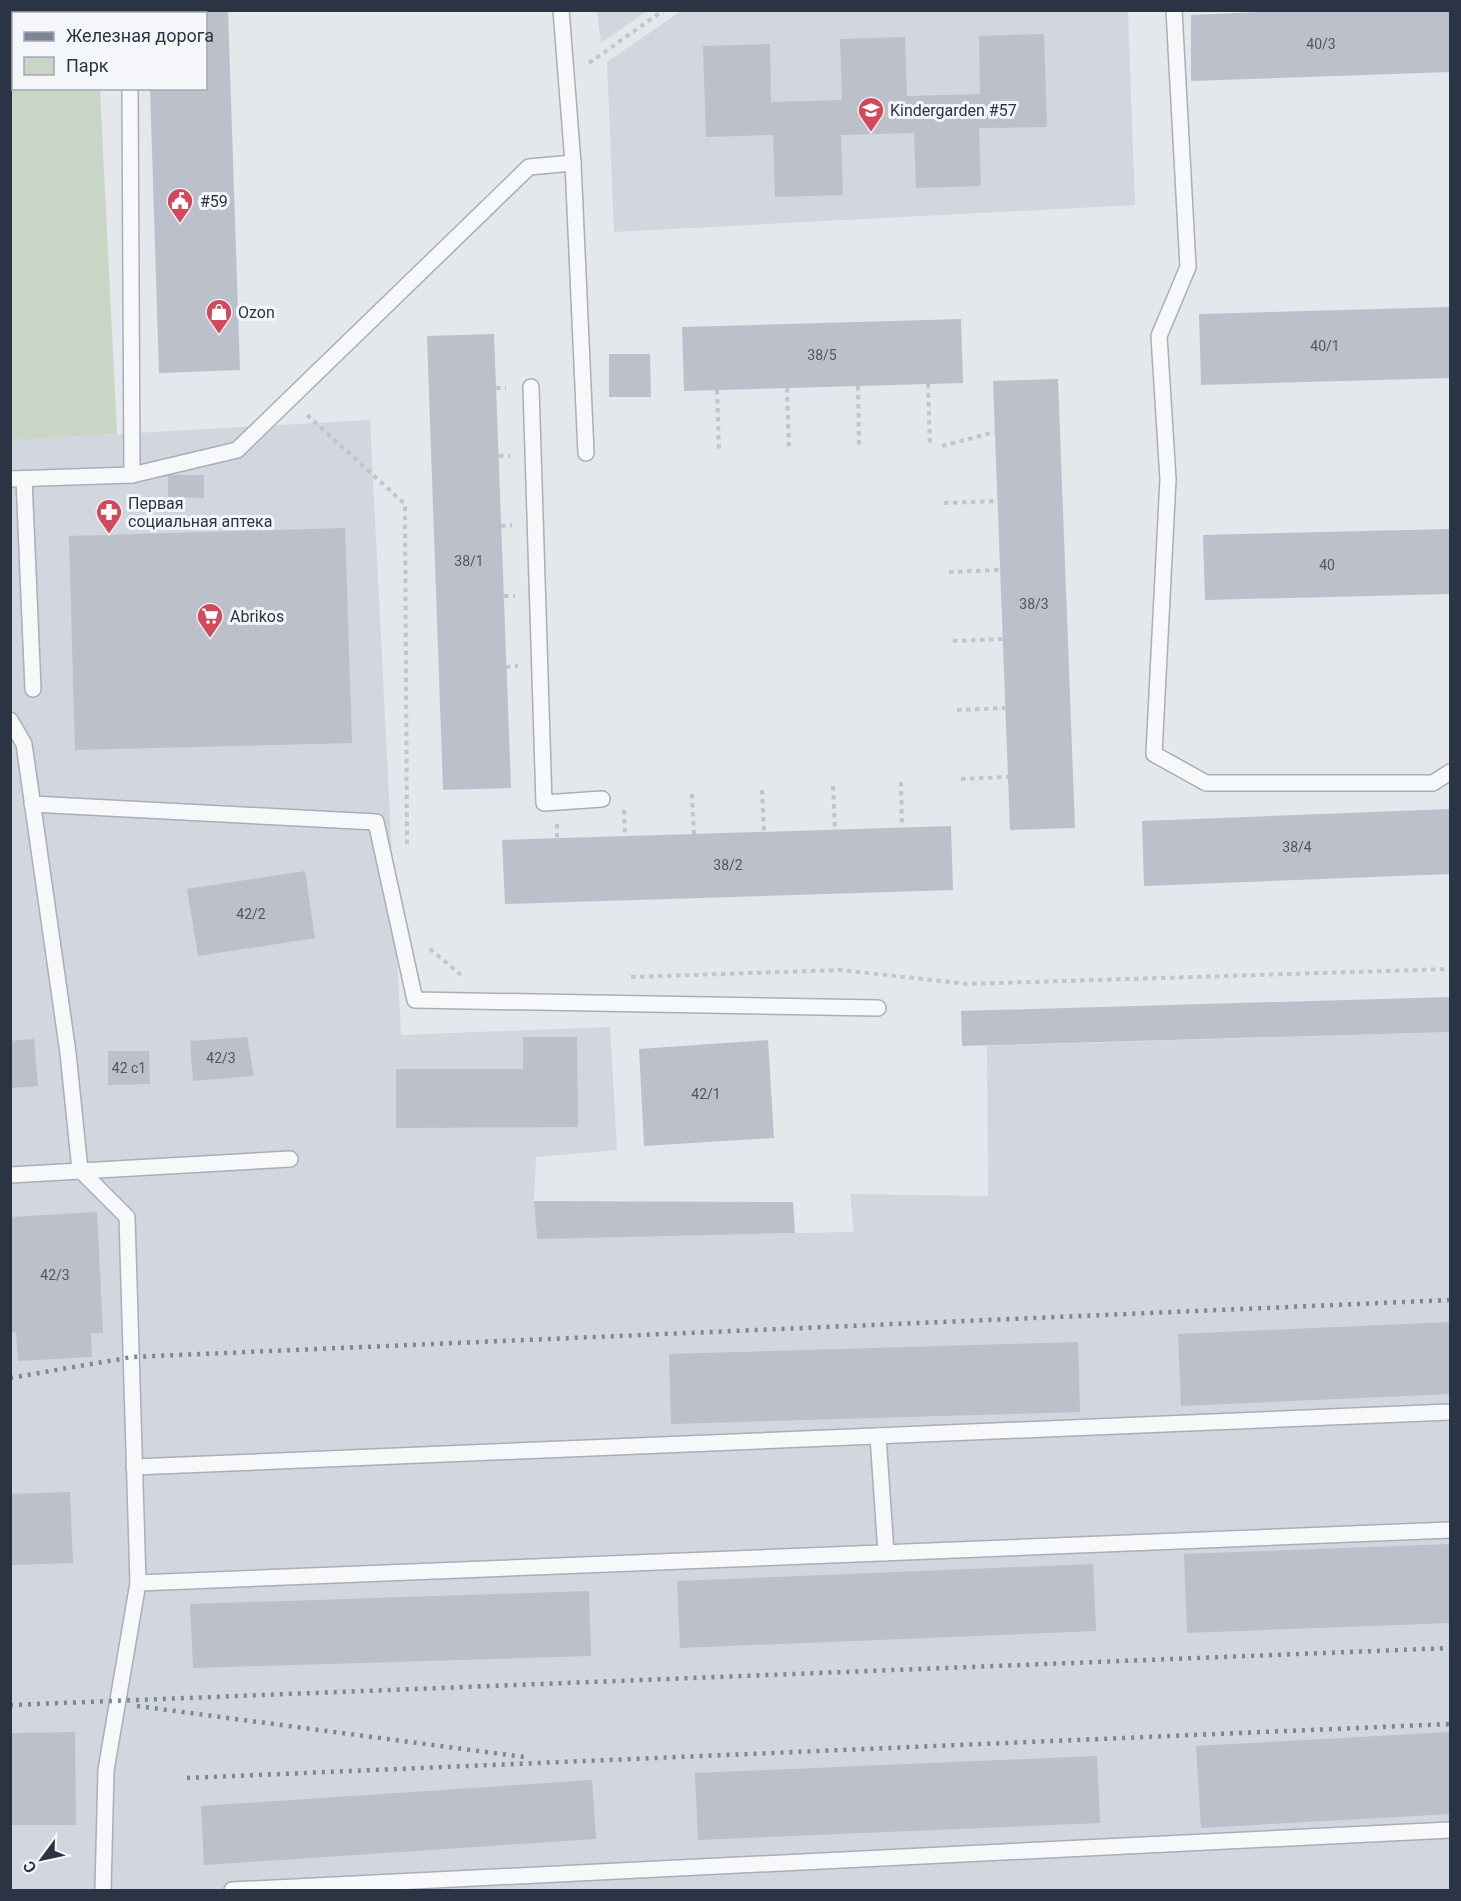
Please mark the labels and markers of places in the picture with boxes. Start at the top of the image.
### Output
school or university icon: Kindergarden #57 [856,95,886,133]
place label: Kindergarden #57 [890,101,1017,120]
public building icon: #59 [165,186,195,224]
place label: #59 [200,192,228,211]
shop icon: Ozon [204,297,234,335]
place label: Ozon [238,303,275,322]
place label: Первая социальная аптека [128,494,272,531]
pharmacy icon: Первая социальная аптека [94,497,124,535]
supermarket icon: Abrikos [195,601,225,639]
place label: Abrikos [230,607,284,626]

